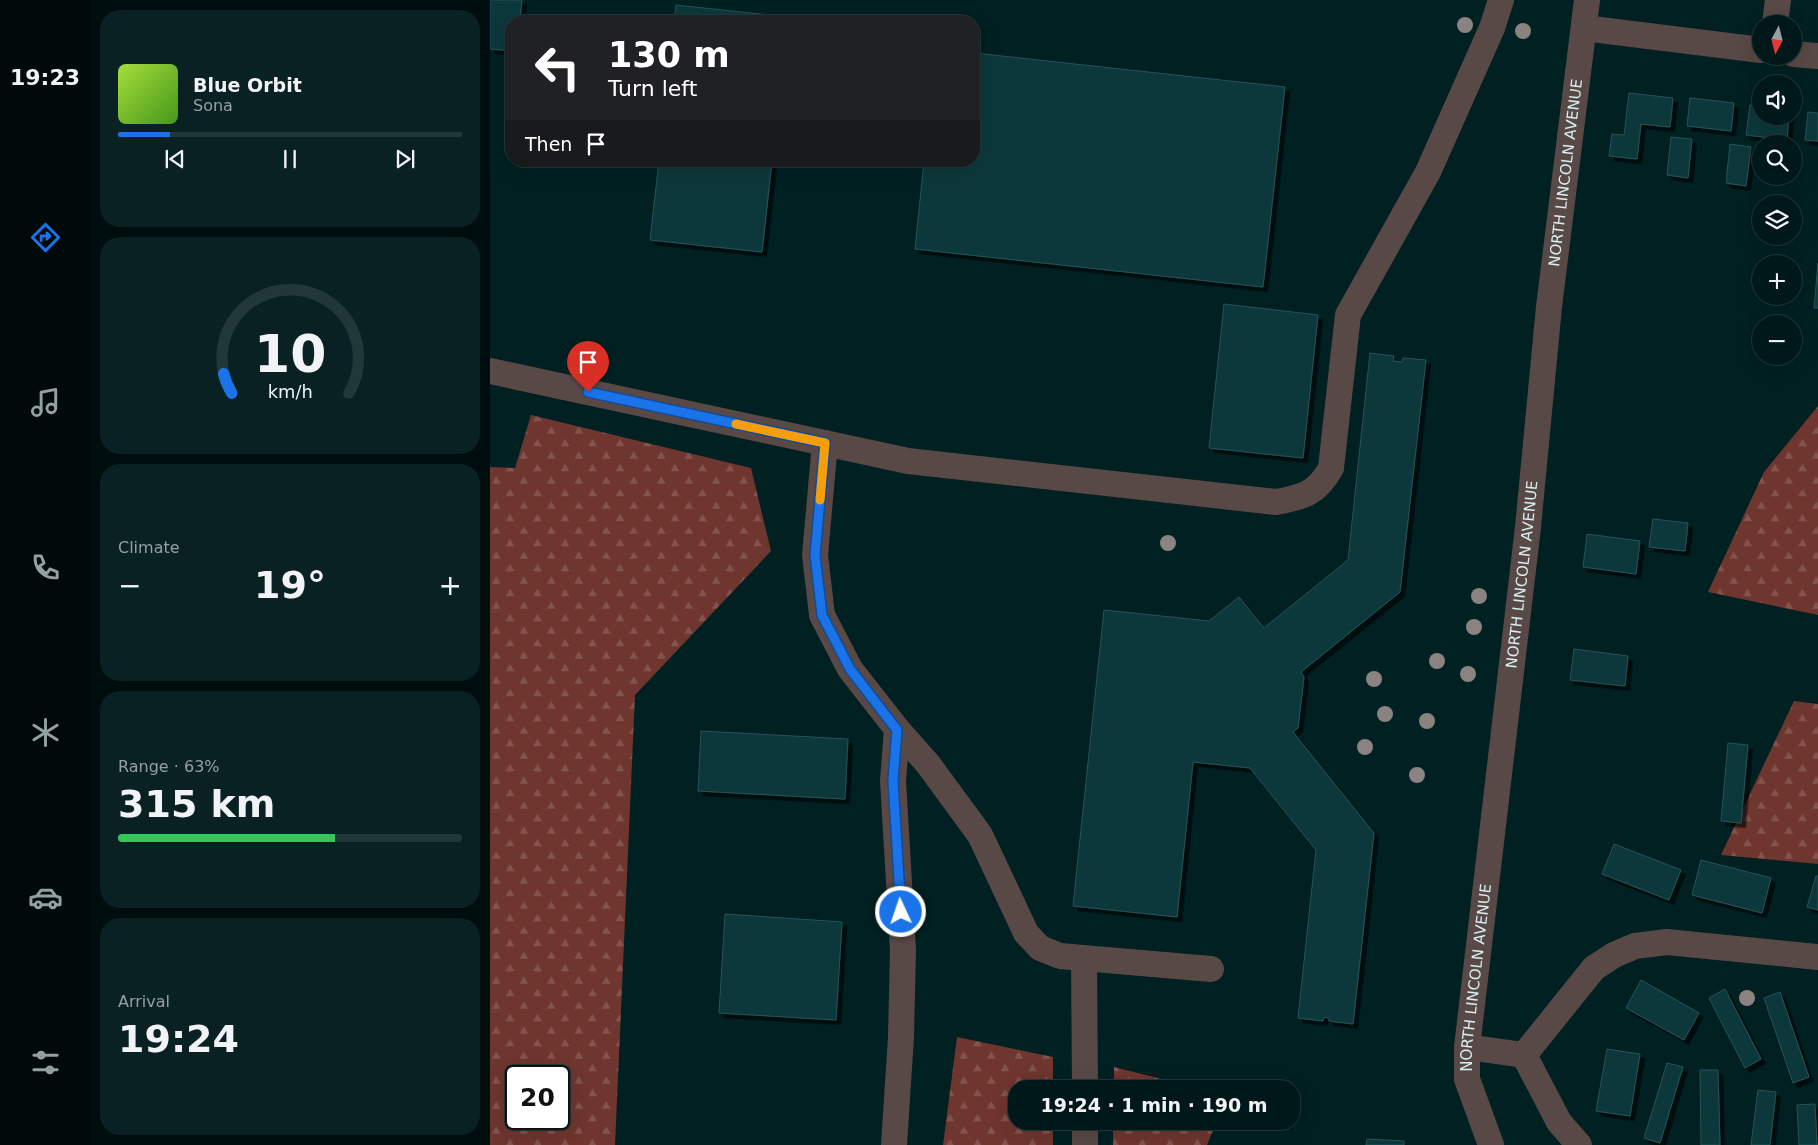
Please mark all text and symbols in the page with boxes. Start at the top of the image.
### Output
north arrow [1752,15,1802,65]
map controls [1752,15,1802,365]
icon: left [525,35,590,100]
text: 130 m [608,35,730,75]
text: 19:23 [10,65,80,90]
text: Blue Orbit [193,74,302,96]
button: sound [1752,75,1802,125]
text: Turn left [608,76,697,101]
street label: NORTH LINCOLN AVENUE [1545,78,1586,268]
text: Sona [193,96,233,115]
icon: arrive [582,130,610,158]
text: Then [525,133,572,155]
button: search [1752,135,1802,185]
icon: previous [161,145,189,173]
icon: pause [276,145,304,173]
icon: next [391,145,419,173]
button: layers [1752,195,1802,245]
icon: directions [28,220,63,255]
button: + [1752,255,1802,305]
button: − [1752,315,1802,365]
text: 10 [254,324,326,384]
pin [567,341,609,392]
icon: arrive [574,348,602,376]
text: km/h [267,381,313,402]
icon: music [28,385,63,420]
street label: NORTH LINCOLN AVENUE [1502,480,1541,669]
text: Climate [118,538,180,557]
icon: phone [28,550,63,585]
text: 19° [254,563,326,607]
text: − [118,569,141,602]
text: + [439,569,462,602]
icon: climate [28,715,63,750]
text: Range · 63% [118,757,220,776]
text: 315 km [118,782,275,826]
icon: car [28,880,63,915]
street label: NORTH LINCOLN AVENUE [1458,883,1495,1072]
position arrow [874,885,926,937]
text: Arrival [118,992,170,1011]
text: 19:24 [118,1017,239,1061]
icon: filters [28,1045,63,1080]
speed limit sign: 20 [505,1065,570,1130]
text: 19:24 · 1 min · 190 m [1040,1094,1268,1116]

